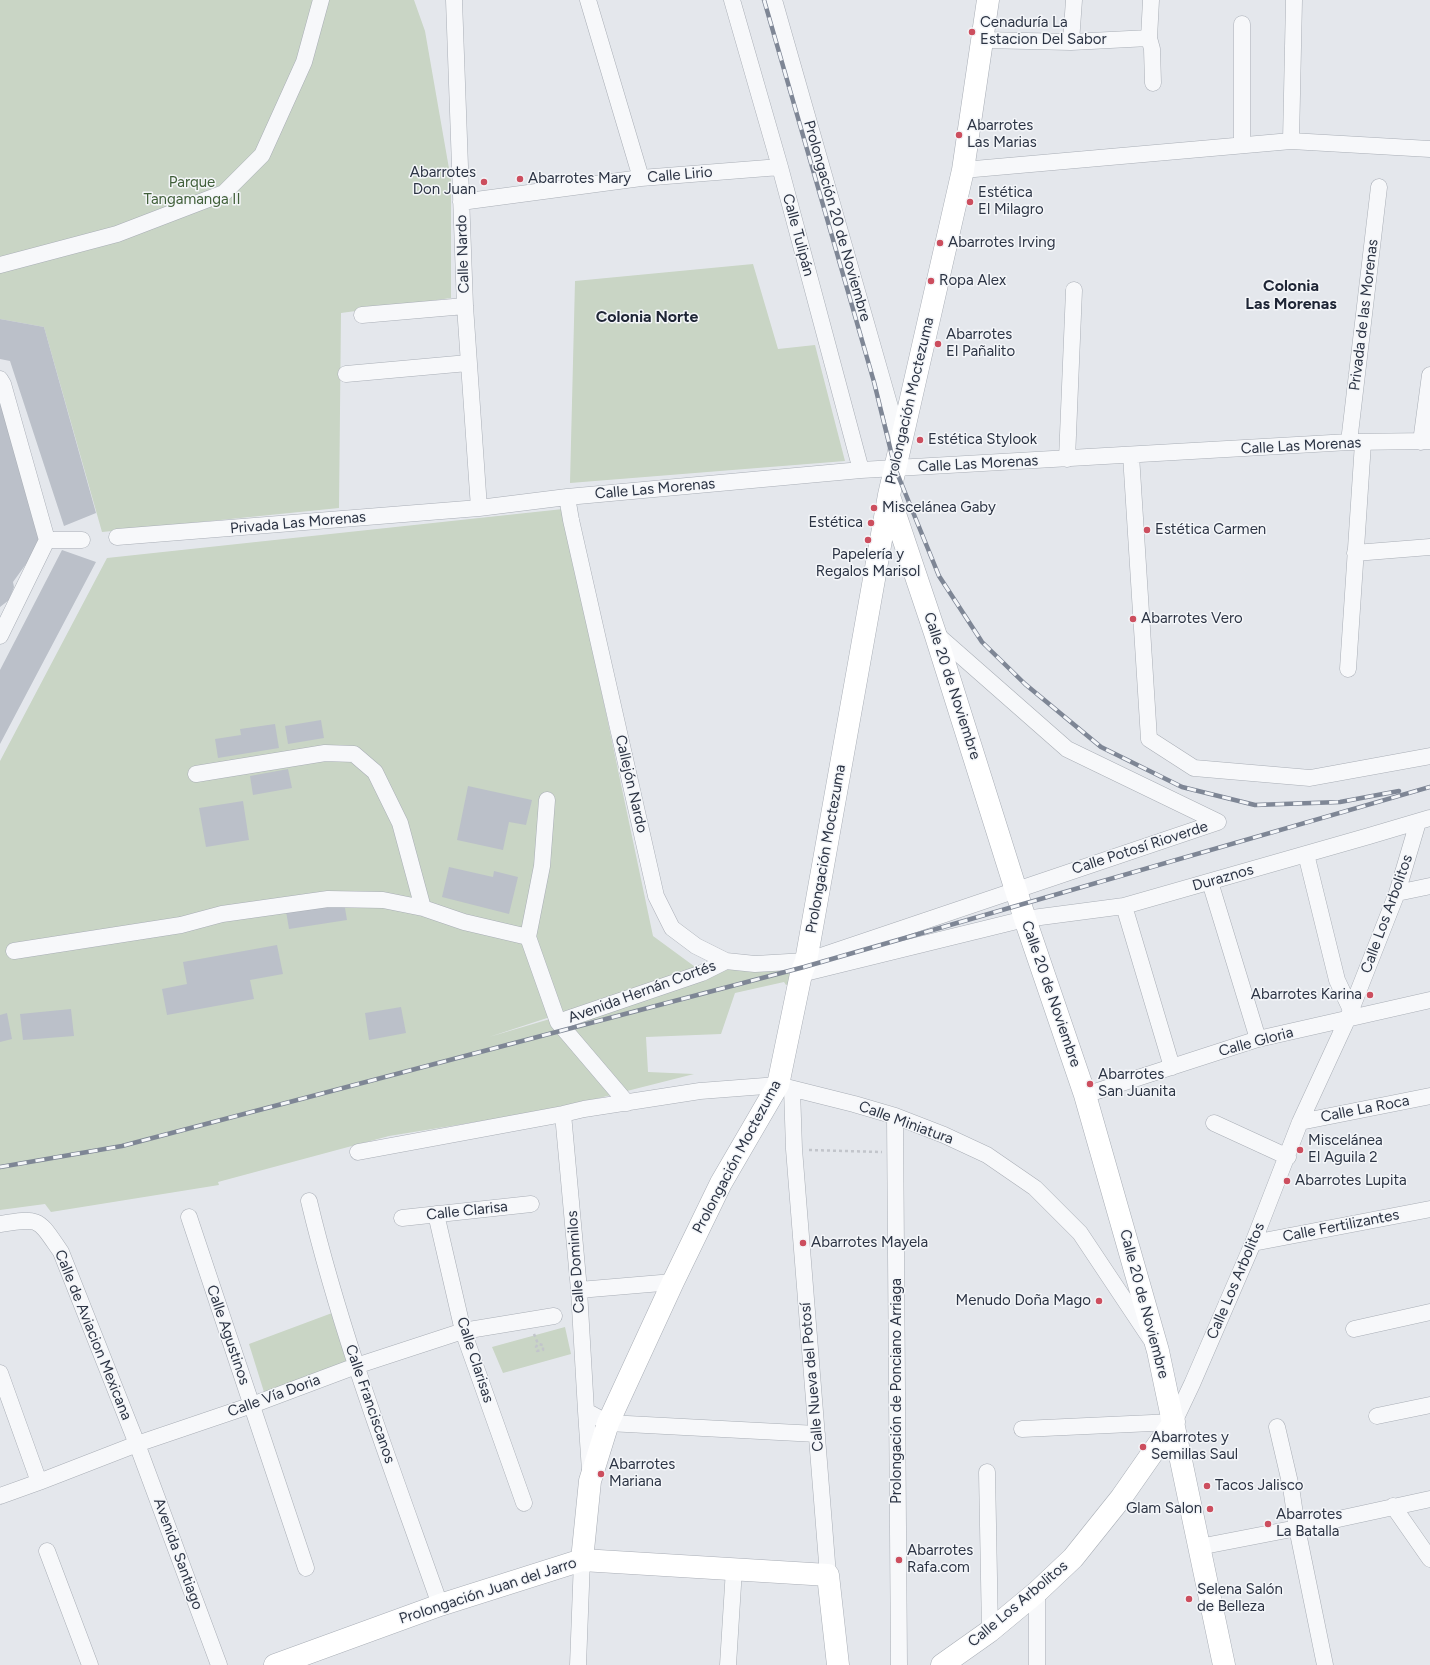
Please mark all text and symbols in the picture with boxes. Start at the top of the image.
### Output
place label: Cenaduría La Estacion Del Sabor [980,14,1106,49]
marker: Cenaduría La Estacion Del Sabor [967,27,977,37]
place label: Abarrotes Las Marias [967,117,1037,152]
street label: Prolongación 20 de Noviembre [800,118,874,324]
marker: Abarrotes Las Marias [954,130,964,140]
street label: Calle Lirio [647,163,713,187]
place label: Abarrotes Don Juan [410,164,476,199]
place label: Abarrotes Mary [528,170,631,188]
park label: Parque Tangamanga II [144,174,240,209]
marker: Abarrotes Mary [515,174,525,184]
marker: Abarrotes Don Juan [479,177,489,187]
place label: Estética El Milagro [978,184,1044,219]
street label: Calle Tulipán [778,192,818,278]
marker: Estética El Milagro [965,197,975,207]
street label: Calle Nardo [453,214,473,294]
place label: Abarrotes Irving [948,234,1056,252]
marker: Abarrotes Irving [935,238,945,248]
street label: Privada de las Morenas [1346,238,1382,392]
place label: Ropa Alex [939,272,1006,290]
marker: Ropa Alex [926,276,936,286]
district label: Colonia Las Morenas [1245,276,1337,314]
district label: Colonia Norte [596,307,698,327]
street label: Prolongación Moctezuma [882,316,938,486]
place label: Abarrotes El Pañalito [946,326,1015,361]
marker: Abarrotes El Pañalito [933,339,943,349]
place label: Estética Stylook [928,431,1037,449]
street label: Calle Las Morenas [1240,434,1362,458]
marker: Estética Stylook [915,435,925,445]
street label: Calle Las Morenas [917,452,1039,476]
street label: Calle Las Morenas [594,475,716,503]
place label: Miscelánea Gaby [882,499,996,517]
marker: Miscelánea Gaby [869,503,879,513]
street label: Privada Las Morenas [229,508,367,538]
place label: Estética [808,514,863,532]
marker: Estética [866,518,876,528]
place label: Estética Carmen [1155,521,1266,539]
marker: Estética Carmen [1142,525,1152,535]
marker: Papelería y Regalos Marisol [863,535,873,545]
place label: Papelería y Regalos Marisol [816,546,920,581]
street label: Calle 20 de Noviembre [920,610,984,762]
place label: Abarrotes Vero [1141,610,1243,628]
marker: Abarrotes Vero [1128,614,1138,624]
street label: Callejón Nardo [611,733,651,835]
street label: Prolongación Moctezuma [802,763,850,935]
street label: Calle Potosí Rioverde [1070,818,1210,878]
street label: Calle Los Arbolitos [1357,852,1417,976]
street label: Duraznos [1190,861,1256,895]
street label: Calle 20 de Noviembre [1017,918,1085,1070]
street label: Avenida Hernán Cortés [566,957,718,1027]
place label: Abarrotes Karina [1251,986,1362,1004]
marker: Abarrotes Karina [1365,990,1375,1000]
street label: Calle Gloria [1217,1023,1295,1061]
place label: Abarrotes San Juanita [1098,1066,1176,1101]
street label: Prolongación Moctezuma [689,1077,785,1237]
marker: Abarrotes San Juanita [1085,1079,1095,1089]
street label: Calle La Roca [1319,1092,1411,1126]
street label: Calle Miniatura [856,1098,956,1148]
place label: Miscelánea El Aguila 2 [1308,1132,1383,1167]
marker: Miscelánea El Aguila 2 [1295,1145,1305,1155]
place label: Abarrotes Lupita [1295,1172,1407,1190]
marker: Abarrotes Lupita [1282,1176,1292,1186]
street label: Calle Clarisa [425,1198,509,1224]
street label: Calle Fertilizantes [1281,1206,1401,1246]
street label: Calle Dominilos [563,1210,589,1314]
street label: Calle Los Arbolitos [1203,1220,1269,1342]
street label: Calle 20 de Noviembre [1115,1227,1173,1381]
place label: Abarrotes Mayela [811,1234,928,1252]
marker: Abarrotes Mayela [798,1238,808,1248]
street label: Calle de Aviacion Mexicana [51,1247,135,1423]
street label: Prolongación de Ponciano Arriaga [888,1278,906,1504]
street label: Calle Agustinos [202,1283,254,1387]
place label: Menudo Doña Mago [956,1292,1091,1310]
marker: Menudo Doña Mago [1094,1296,1104,1306]
street label: Calle Nueva del Potosí [797,1302,827,1452]
street label: Calle Clarisas [453,1315,497,1405]
street label: Calle Franciscanos [341,1342,399,1466]
street label: Calle Vía Doria [225,1371,323,1421]
place label: Abarrotes y Semillas Saul [1151,1429,1238,1464]
marker: Abarrotes y Semillas Saul [1138,1442,1148,1452]
place label: Abarrotes Mariana [609,1456,675,1491]
marker: Abarrotes Mariana [596,1469,606,1479]
place label: Tacos Jalisco [1215,1477,1303,1495]
marker: Tacos Jalisco [1202,1481,1212,1491]
street label: Avenida Santiago [149,1496,207,1612]
place label: Glam Salon [1126,1500,1202,1518]
marker: Glam Salon [1205,1504,1215,1514]
place label: Abarrotes La Batalla [1276,1506,1342,1541]
marker: Abarrotes La Batalla [1263,1519,1273,1529]
place label: Abarrotes Rafa.com [907,1542,973,1577]
street label: Prolongación Juan del Jarro [397,1554,579,1628]
marker: Abarrotes Rafa.com [894,1555,904,1565]
street label: Calle Los Arbolitos [964,1557,1072,1651]
place label: Selena Salón de Belleza [1197,1581,1283,1616]
marker: Selena Salón de Belleza [1184,1594,1194,1604]

